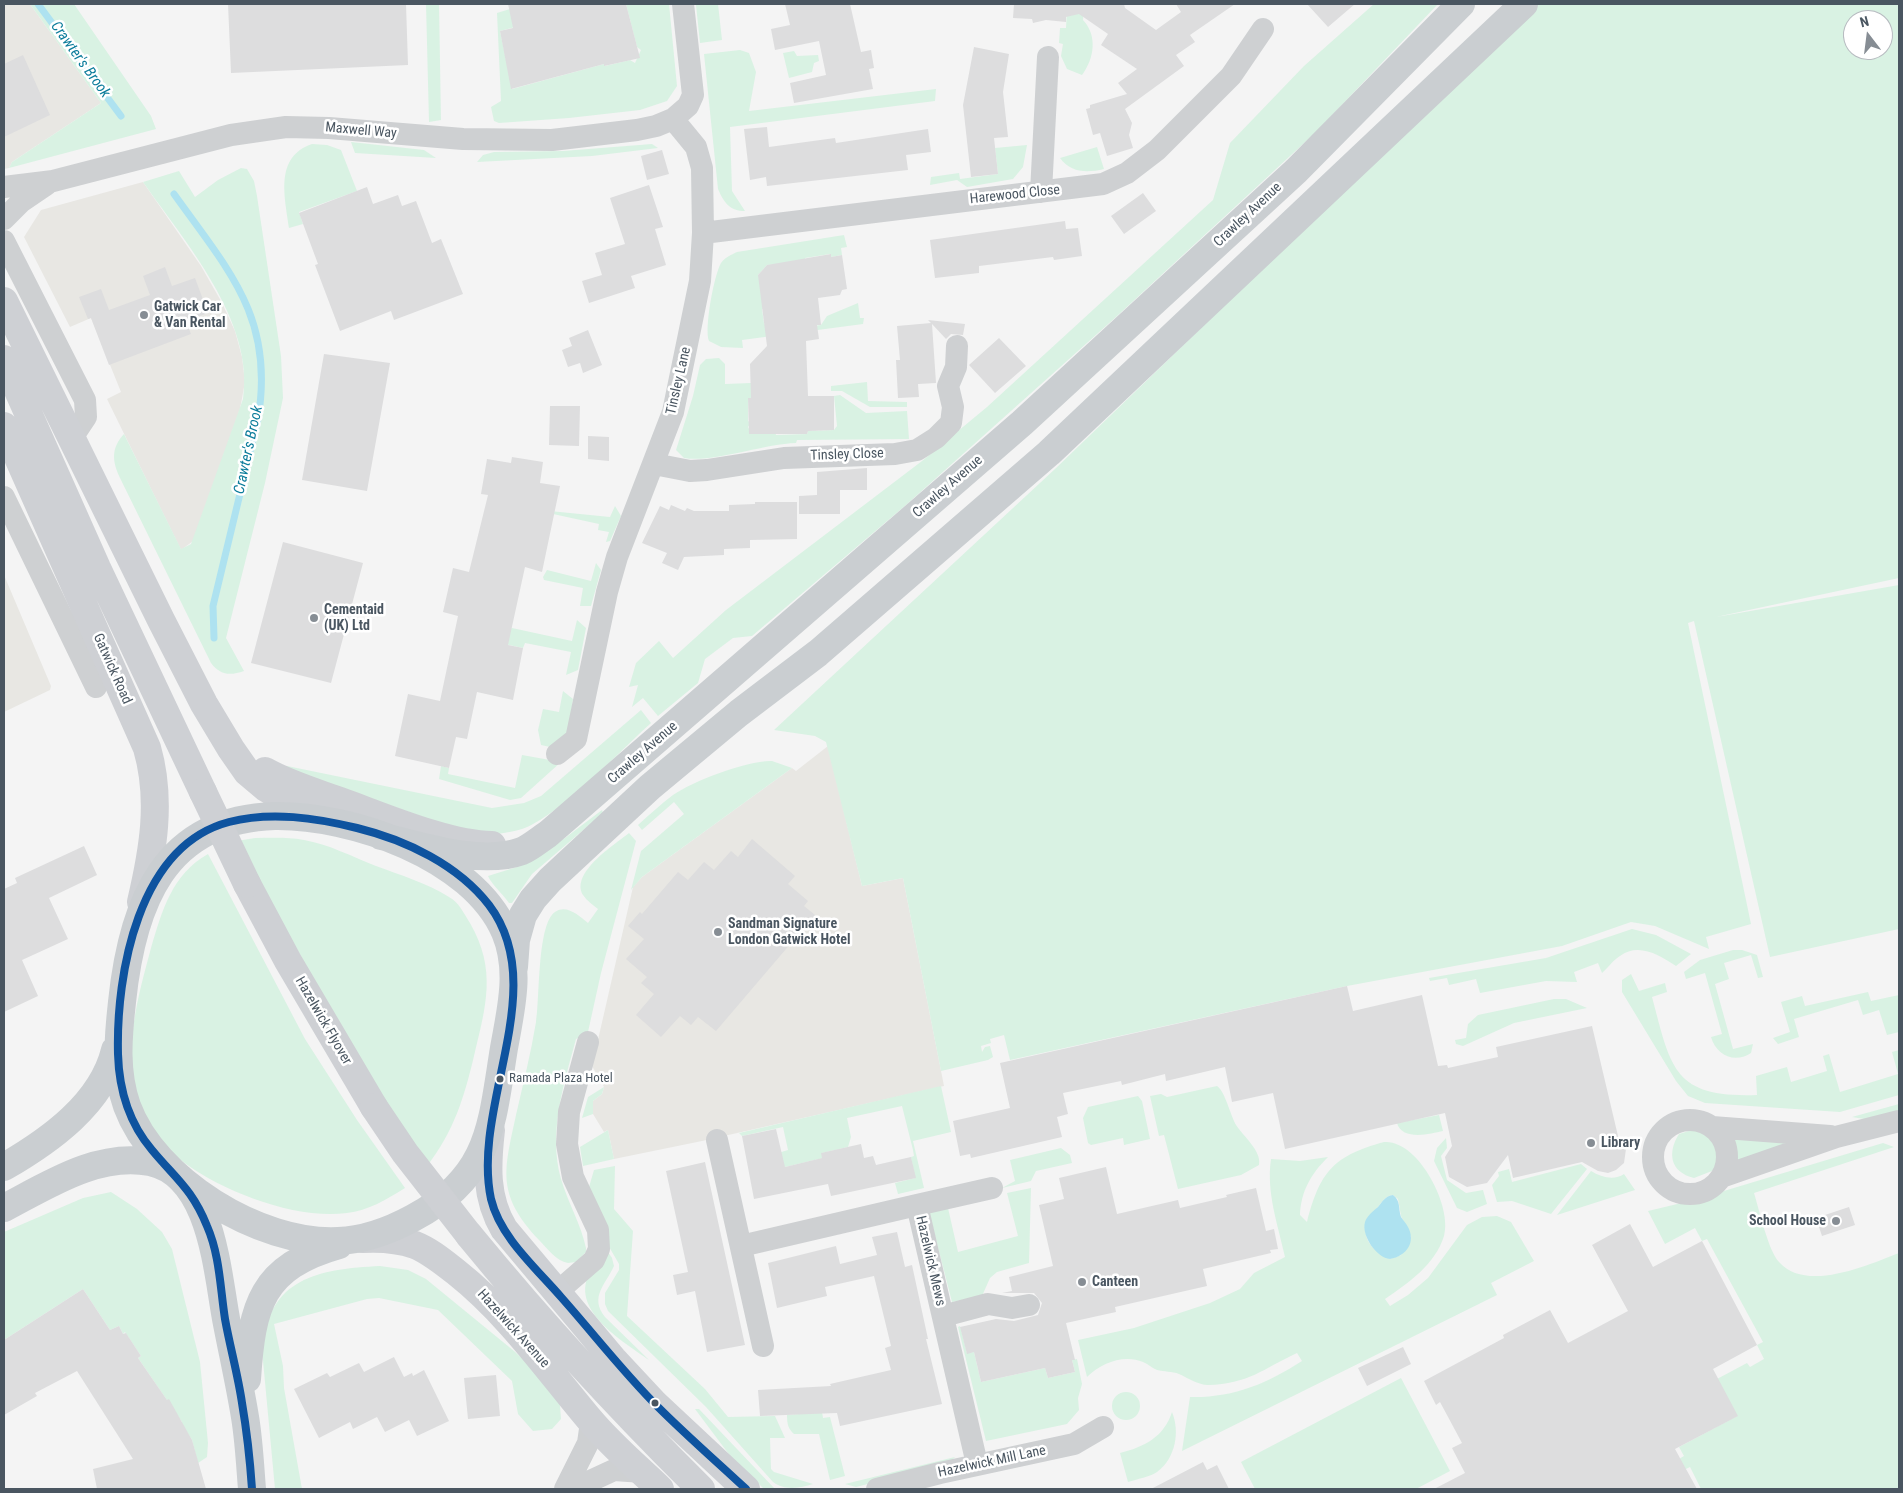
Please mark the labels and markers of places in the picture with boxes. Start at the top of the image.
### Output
place label: Gatwick Car & Van Rental [154,299,226,332]
marker: Gatwick Car & Van Rental [138,309,150,321]
place label: Cementaid (UK) Ltd [324,602,384,634]
marker: Cementaid (UK) Ltd [308,612,320,624]
place label: Sandman Signature London Gatwick Hotel [728,916,850,949]
marker: Sandman Signature London Gatwick Hotel [712,926,724,938]
place label: Ramada Plaza Hotel [509,1071,613,1087]
marker: Ramada Plaza Hotel [495,1074,505,1084]
place label: Library [1601,1135,1640,1151]
marker: Library [1585,1137,1597,1149]
place label: School House [1749,1213,1826,1229]
marker: School House [1830,1215,1842,1227]
place label: Canteen [1092,1274,1138,1290]
marker: Canteen [1076,1276,1088,1288]
unlabelled marker [650,1398,660,1408]

